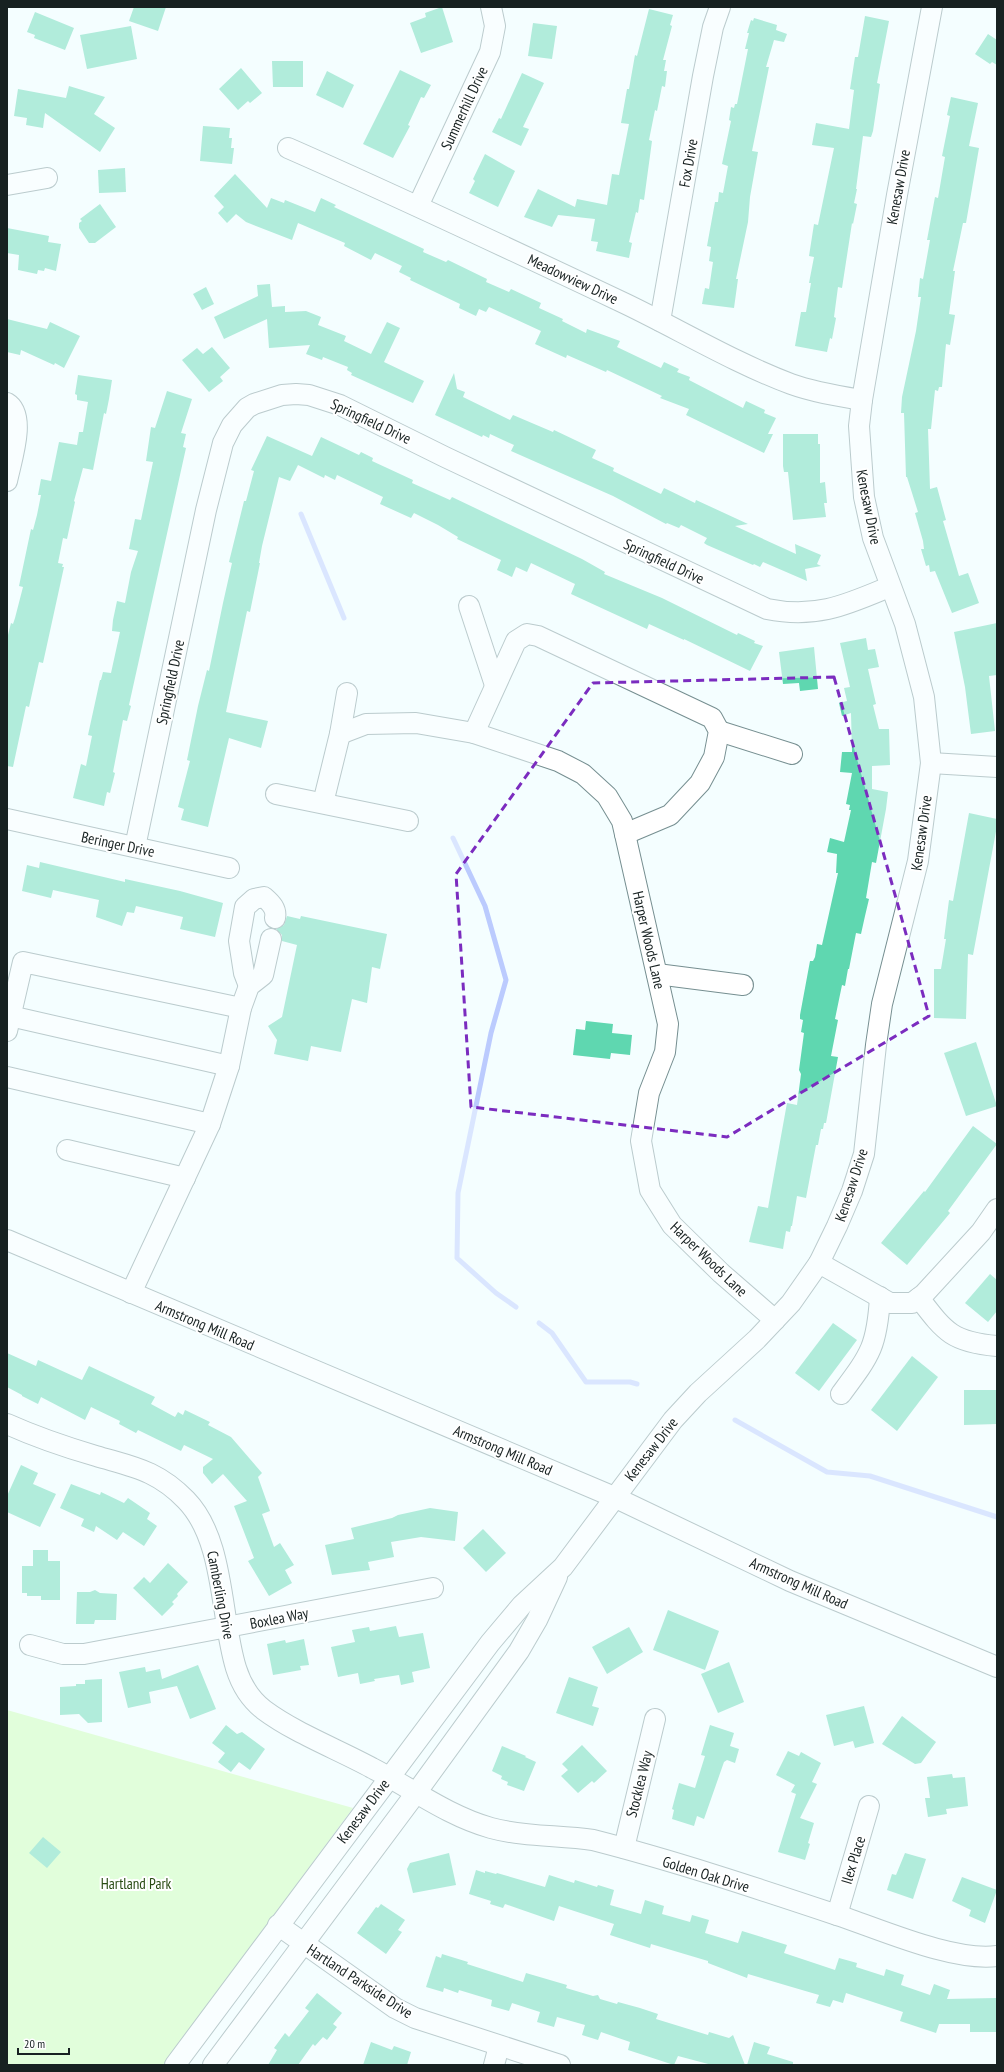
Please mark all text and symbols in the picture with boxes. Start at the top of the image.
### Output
street label: Summerhill Drive [436,63,492,153]
street label: Fox Drive [674,137,702,189]
street label: Kenesaw Drive [882,148,914,226]
street label: Meadowview Drive [525,250,621,308]
street label: Springfield Drive [328,394,414,448]
street label: Kenesaw Drive [852,468,886,546]
street label: Springfield Drive [621,534,707,588]
street label: Springfield Drive [152,638,188,726]
street label: Kenesaw Drive [906,794,936,872]
street label: Beringer Drive [80,827,156,861]
street label: Harper Woods Lane [628,889,670,991]
street label: Kenesaw Drive [830,1146,872,1224]
street label: Harper Woods Lane [666,1217,752,1301]
street label: Armstrong Mill Road [153,1296,257,1354]
street label: Kenesaw Drive [620,1413,682,1485]
street label: Armstrong Mill Road [451,1421,555,1479]
street label: Camberling Drive [203,1549,239,1641]
street label: Armstrong Mill Road [747,1553,851,1613]
street label: Boxlea Way [248,1603,310,1633]
street label: Stocklea Way [622,1748,657,1819]
street label: Kenesaw Drive [333,1775,393,1847]
street label: Ilex Place [837,1834,869,1886]
street label: Golden Oak Drive [660,1852,752,1896]
park label: Hartland Park [101,1874,172,1893]
street label: Hartland Parkside Drive [304,1940,416,2022]
scale bar [18,2030,69,2056]
text: 20 m [24,2036,45,2051]

